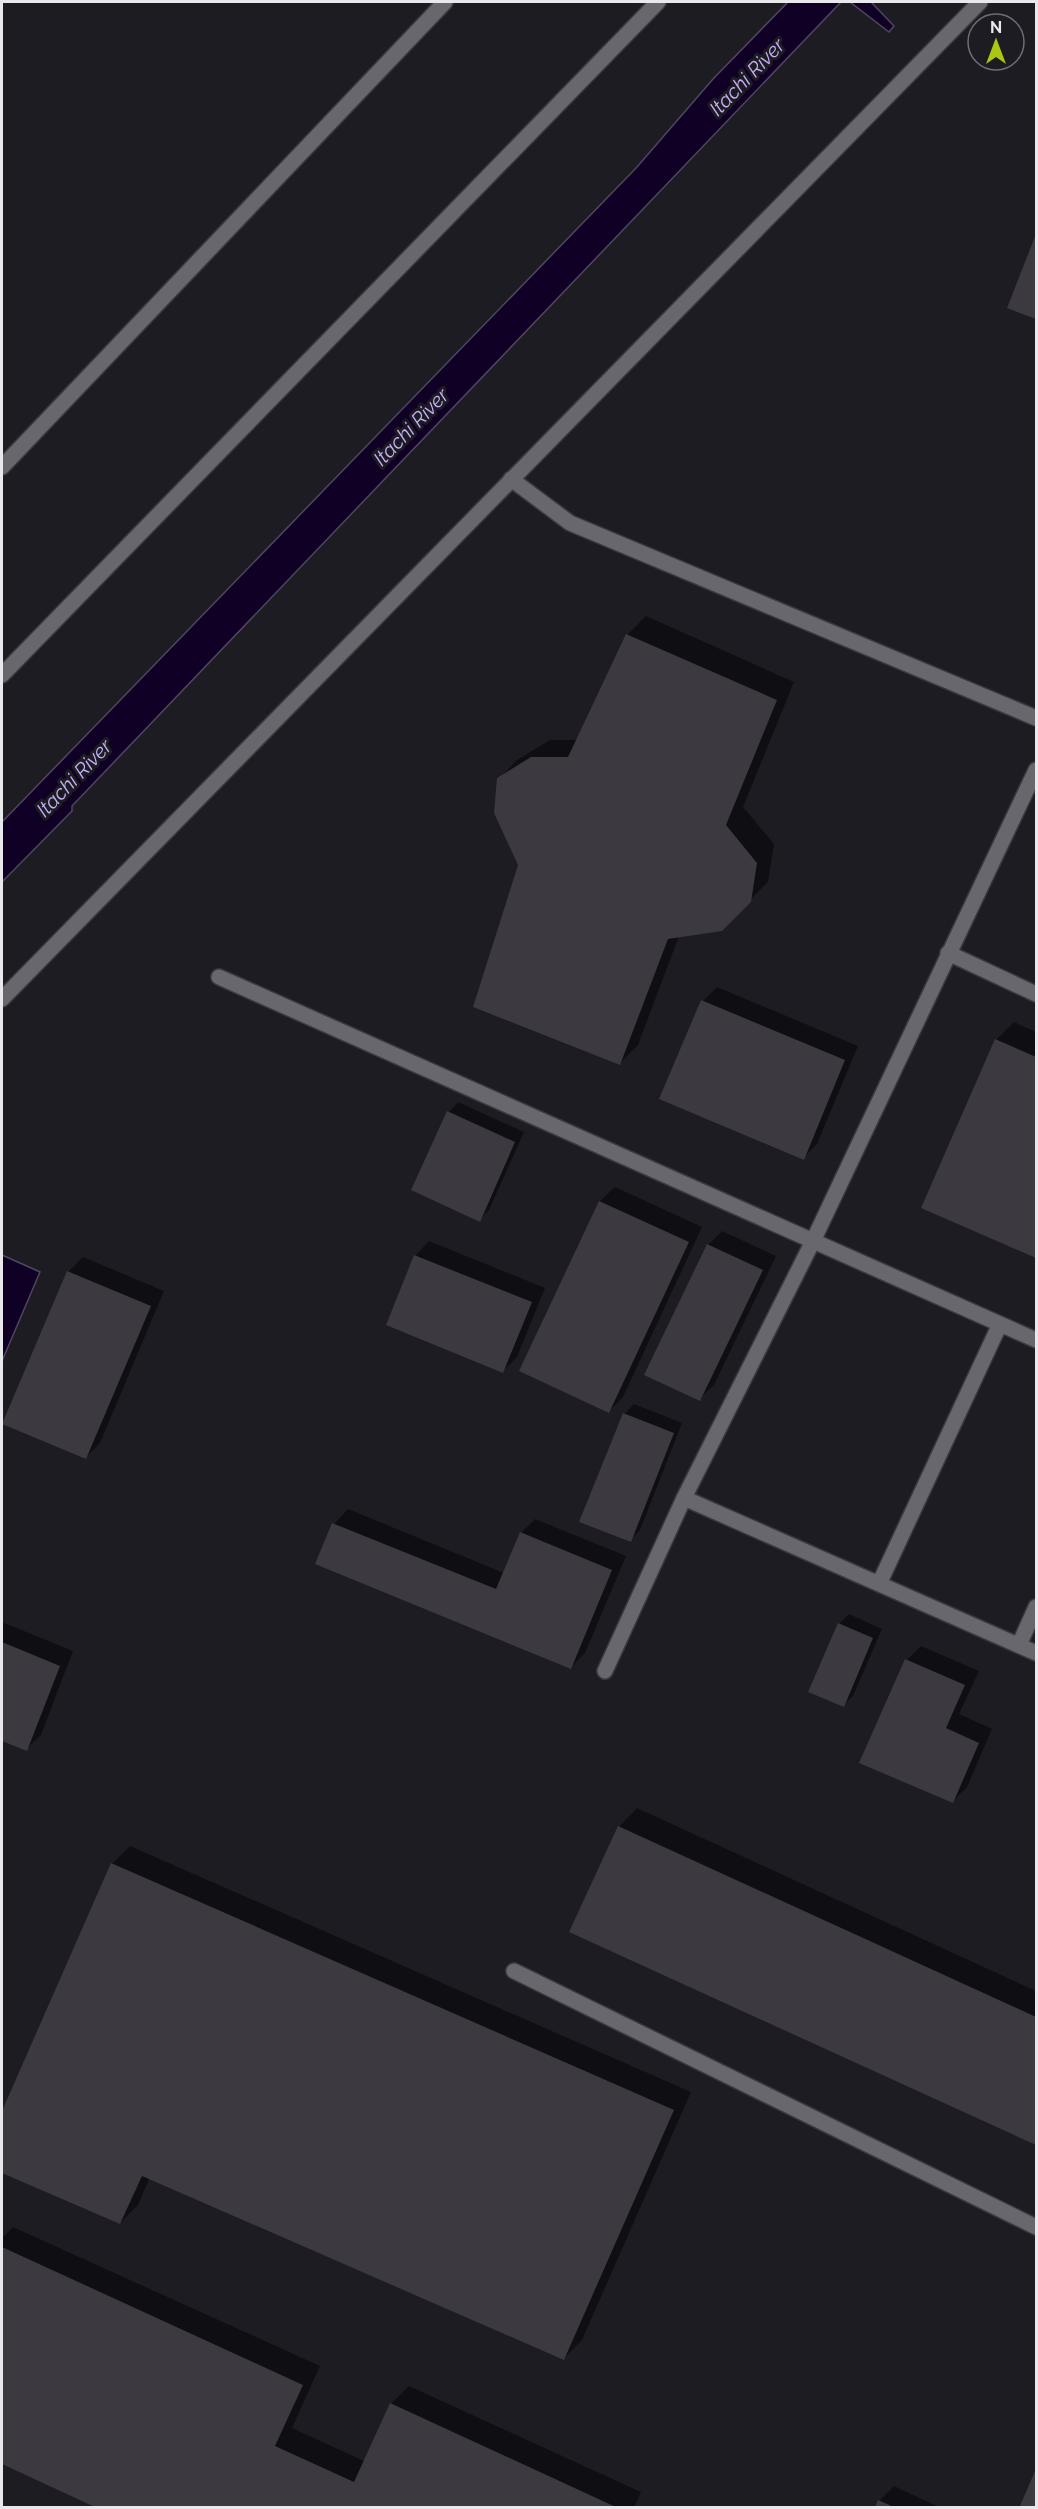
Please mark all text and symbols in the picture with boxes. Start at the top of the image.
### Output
north arrow [966,12,1026,72]
text: N [990,18,1002,37]
water label: Itachi River [704,33,790,121]
water label: Itachi River [368,383,454,471]
water label: Itachi River [31,734,117,822]

